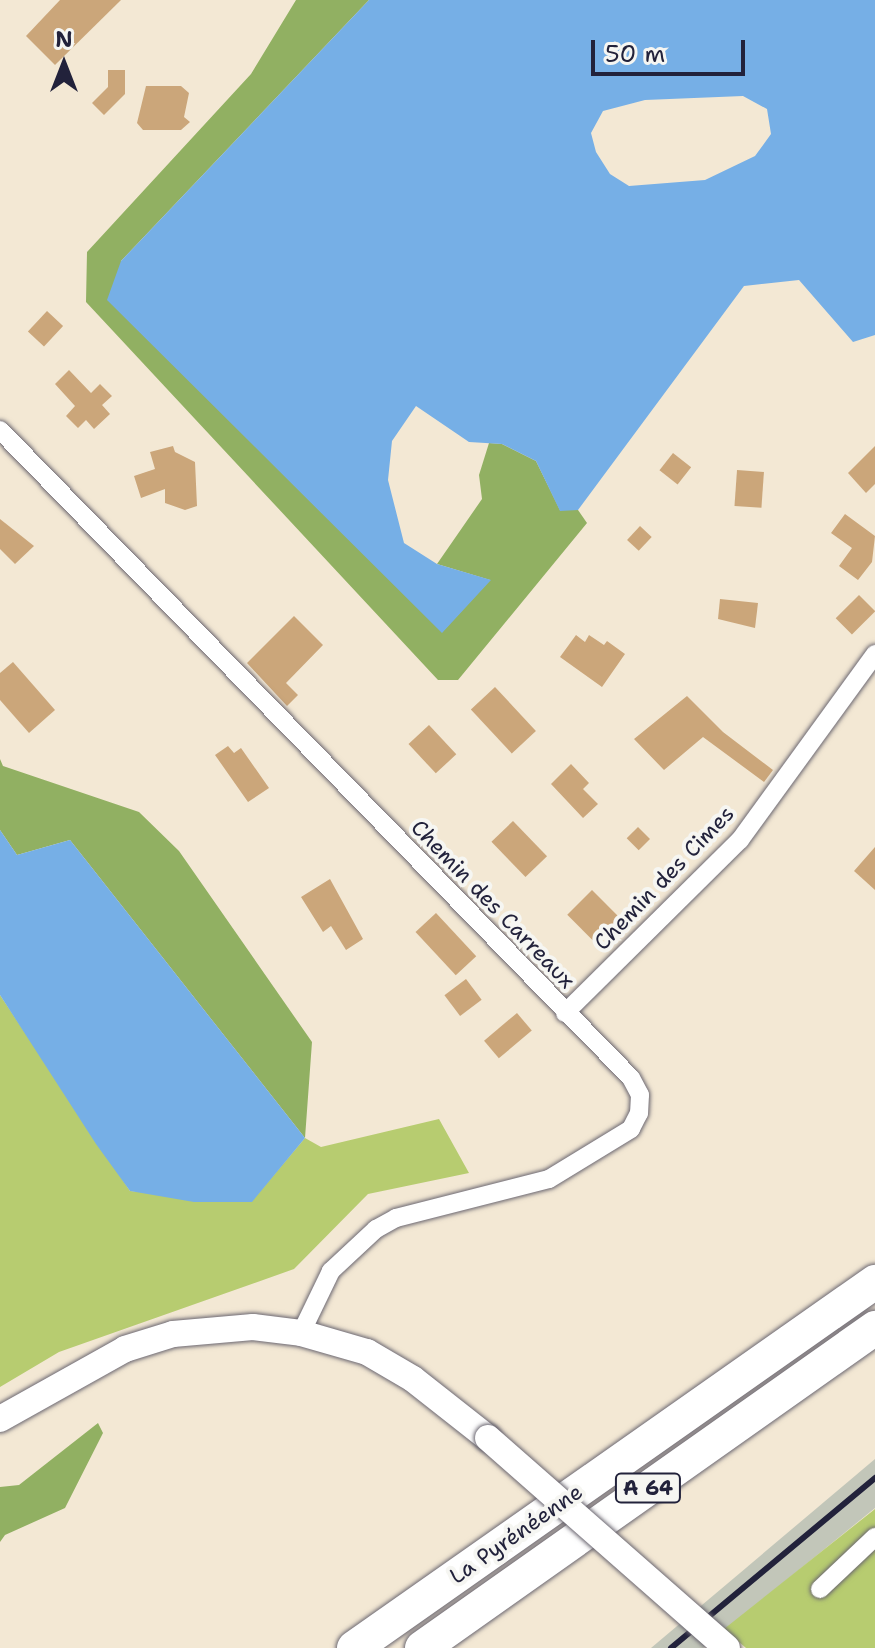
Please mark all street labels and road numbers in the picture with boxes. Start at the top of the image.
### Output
street label: Chemin des Cimes [589,801,739,955]
street label: Chemin des Carreaux [406,814,580,994]
road number: A 64 [614,1472,682,1504]
street label: La Pyrénéenne [444,1478,588,1590]

